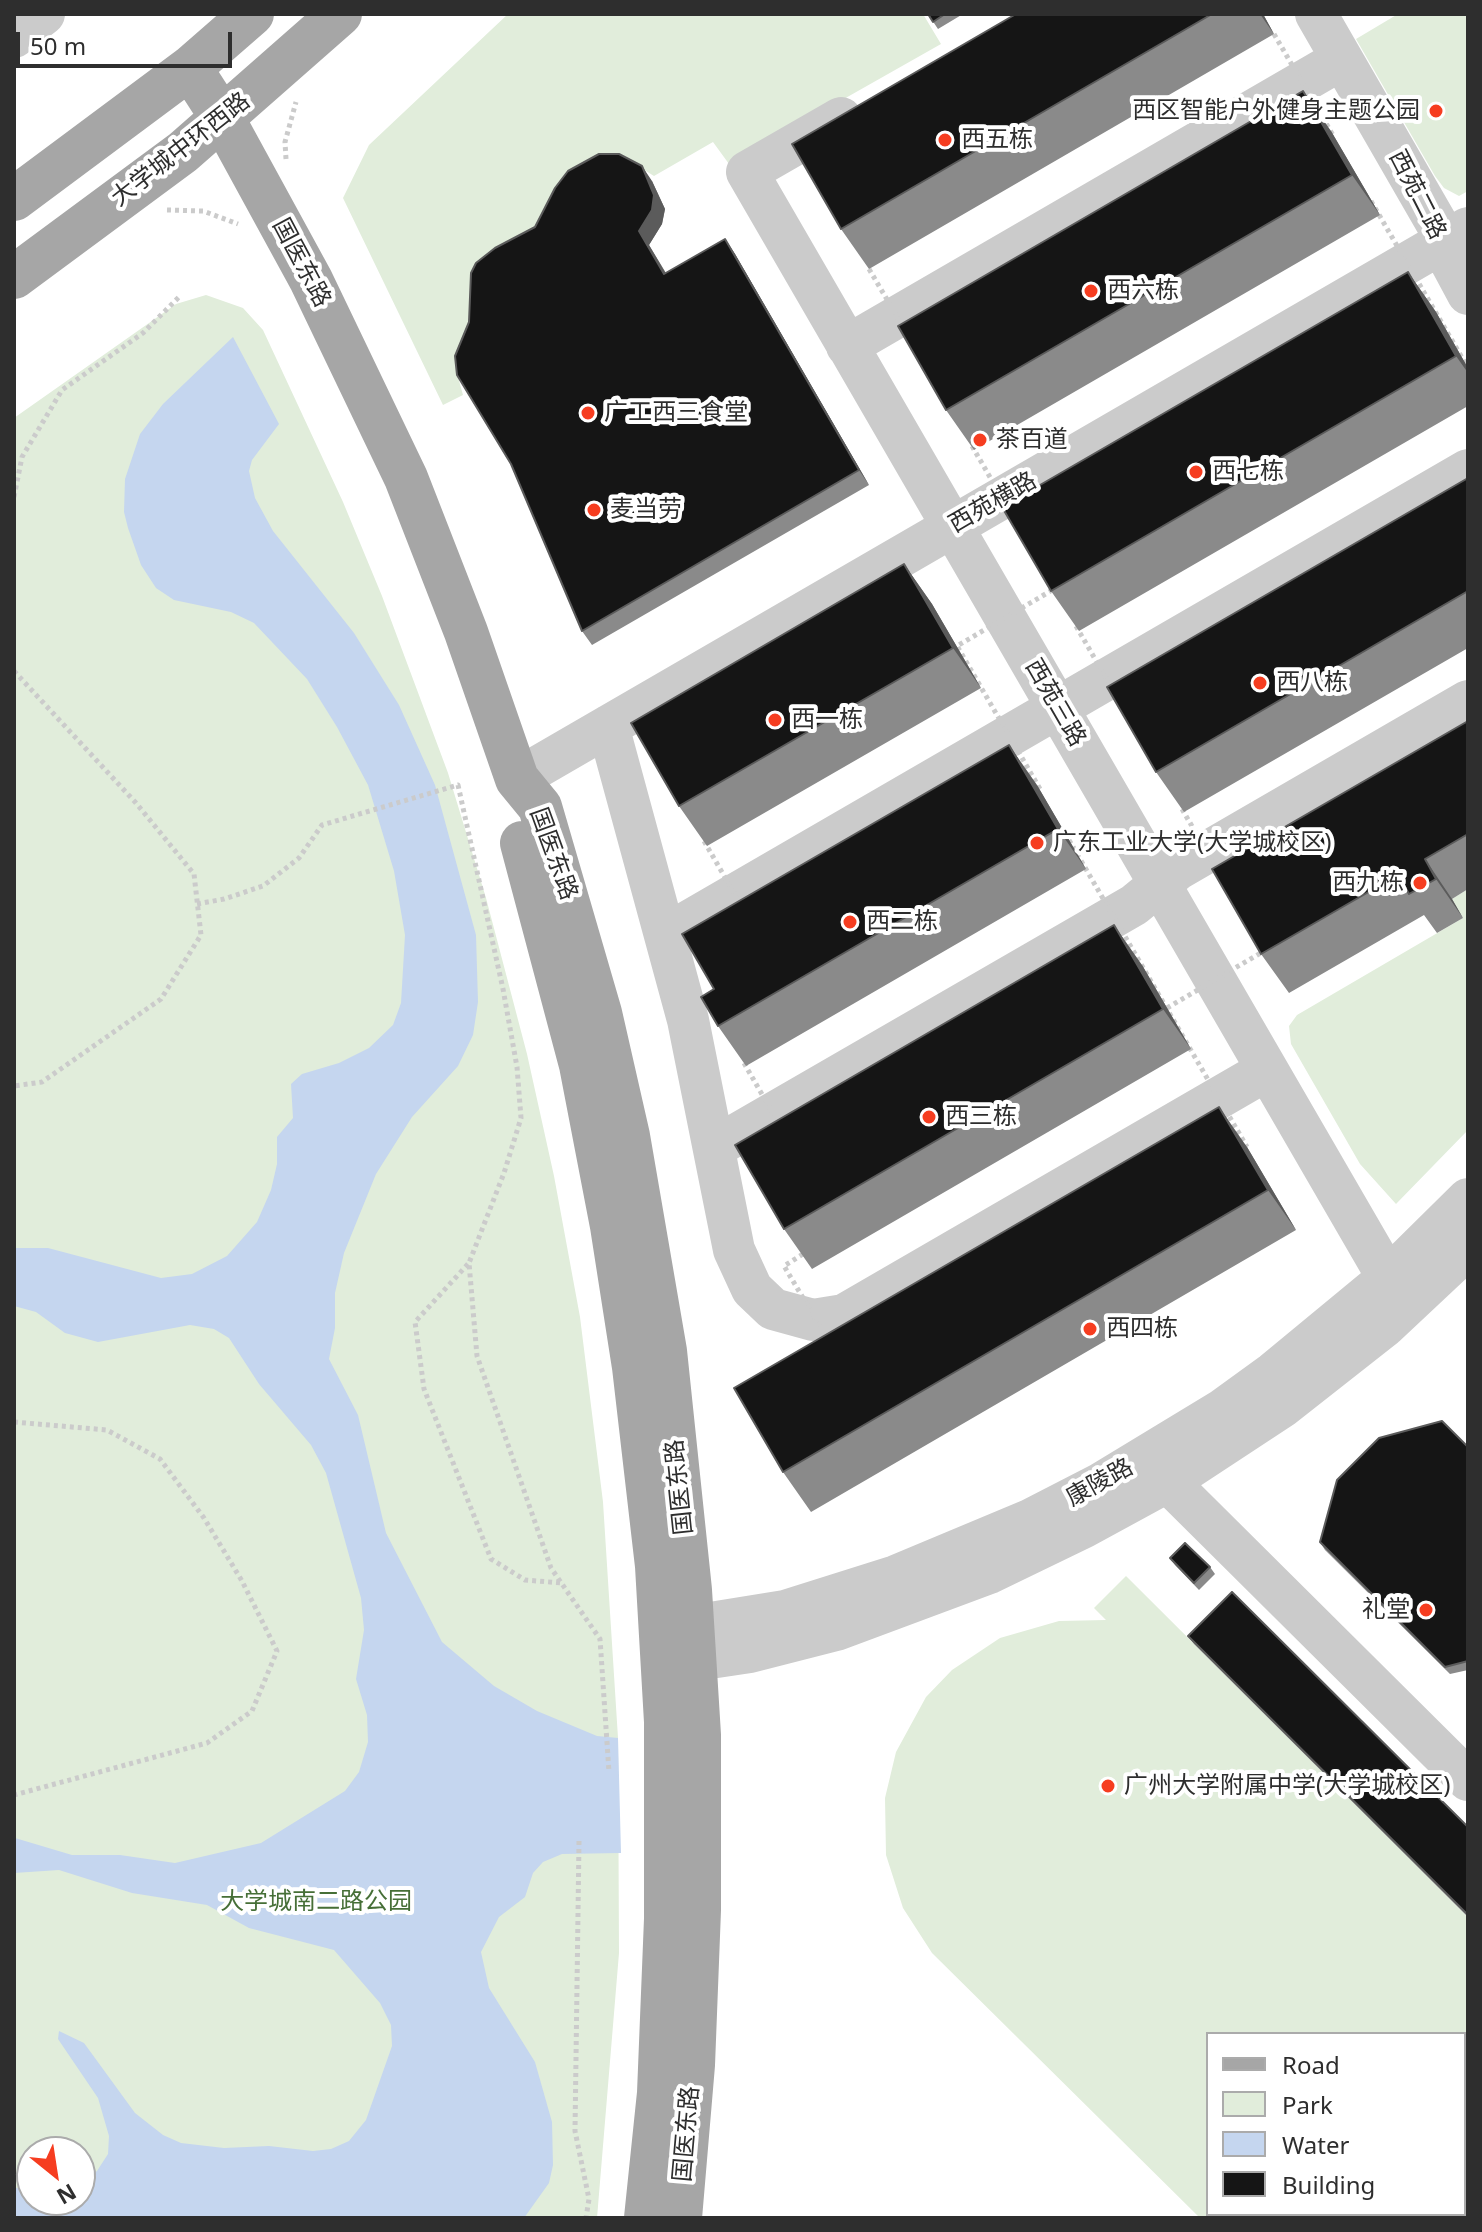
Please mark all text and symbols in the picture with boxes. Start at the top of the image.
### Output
scale bar [20,16,236,66]
text: 50 m [30,29,86,62]
street label: 大学城中环西路 [106,87,256,213]
place label: 西区智能户外健身主题公园 [1132,97,1420,125]
marker: 西区智能户外健身主题公园 [1427,102,1445,120]
place label: 西五栋 [961,126,1033,154]
marker: 西五栋 [936,131,954,149]
street label: 西苑二路 [1382,146,1452,244]
street label: 国医东路 [266,214,336,312]
place label: 西六栋 [1107,277,1179,305]
marker: 西六栋 [1082,282,1100,300]
place label: 广工西三食堂 [604,399,748,427]
marker: 广工西三食堂 [579,404,597,422]
place label: 茶百道 [996,426,1068,454]
marker: 茶百道 [971,431,989,449]
place label: 西七栋 [1212,458,1284,486]
marker: 西七栋 [1187,463,1205,481]
street label: 西苑横路 [944,467,1042,539]
place label: 麦当劳 [610,496,682,524]
marker: 麦当劳 [585,501,603,519]
street label: 西苑三路 [1019,654,1091,752]
place label: 西八栋 [1276,669,1348,697]
marker: 西八栋 [1251,674,1269,692]
place label: 西一栋 [791,706,863,734]
marker: 西一栋 [766,711,784,729]
street label: 国医东路 [523,804,583,904]
place label: 广东工业大学(大学城校区) [1053,829,1331,857]
marker: 广东工业大学(大学城校区) [1028,834,1046,852]
place label: 西九栋 [1332,869,1404,897]
marker: 西九栋 [1411,874,1429,892]
place label: 西二栋 [866,908,938,936]
marker: 西二栋 [841,913,859,931]
place label: 西三栋 [945,1103,1017,1131]
marker: 西三栋 [920,1108,938,1126]
place label: 西四栋 [1106,1315,1178,1343]
marker: 西四栋 [1081,1320,1099,1338]
street label: 国医东路 [661,1438,699,1536]
street label: 康陵路 [1062,1453,1138,1513]
place label: 礼堂 [1362,1596,1410,1624]
marker: 礼堂 [1417,1601,1435,1619]
place label: 广州大学附属中学(大学城校区) [1124,1772,1450,1800]
marker: 广州大学附属中学(大学城校区) [1099,1777,1117,1795]
park label: 大学城南二路公园 [220,1888,412,1916]
legend [1206,2032,1466,2216]
text: Road [1282,2048,1340,2081]
street label: 国医东路 [668,2085,706,2183]
text: Park [1282,2088,1333,2121]
text: Water [1282,2128,1349,2161]
north arrow [16,2136,96,2216]
text: Building [1282,2168,1375,2201]
text: N [52,2178,82,2213]

